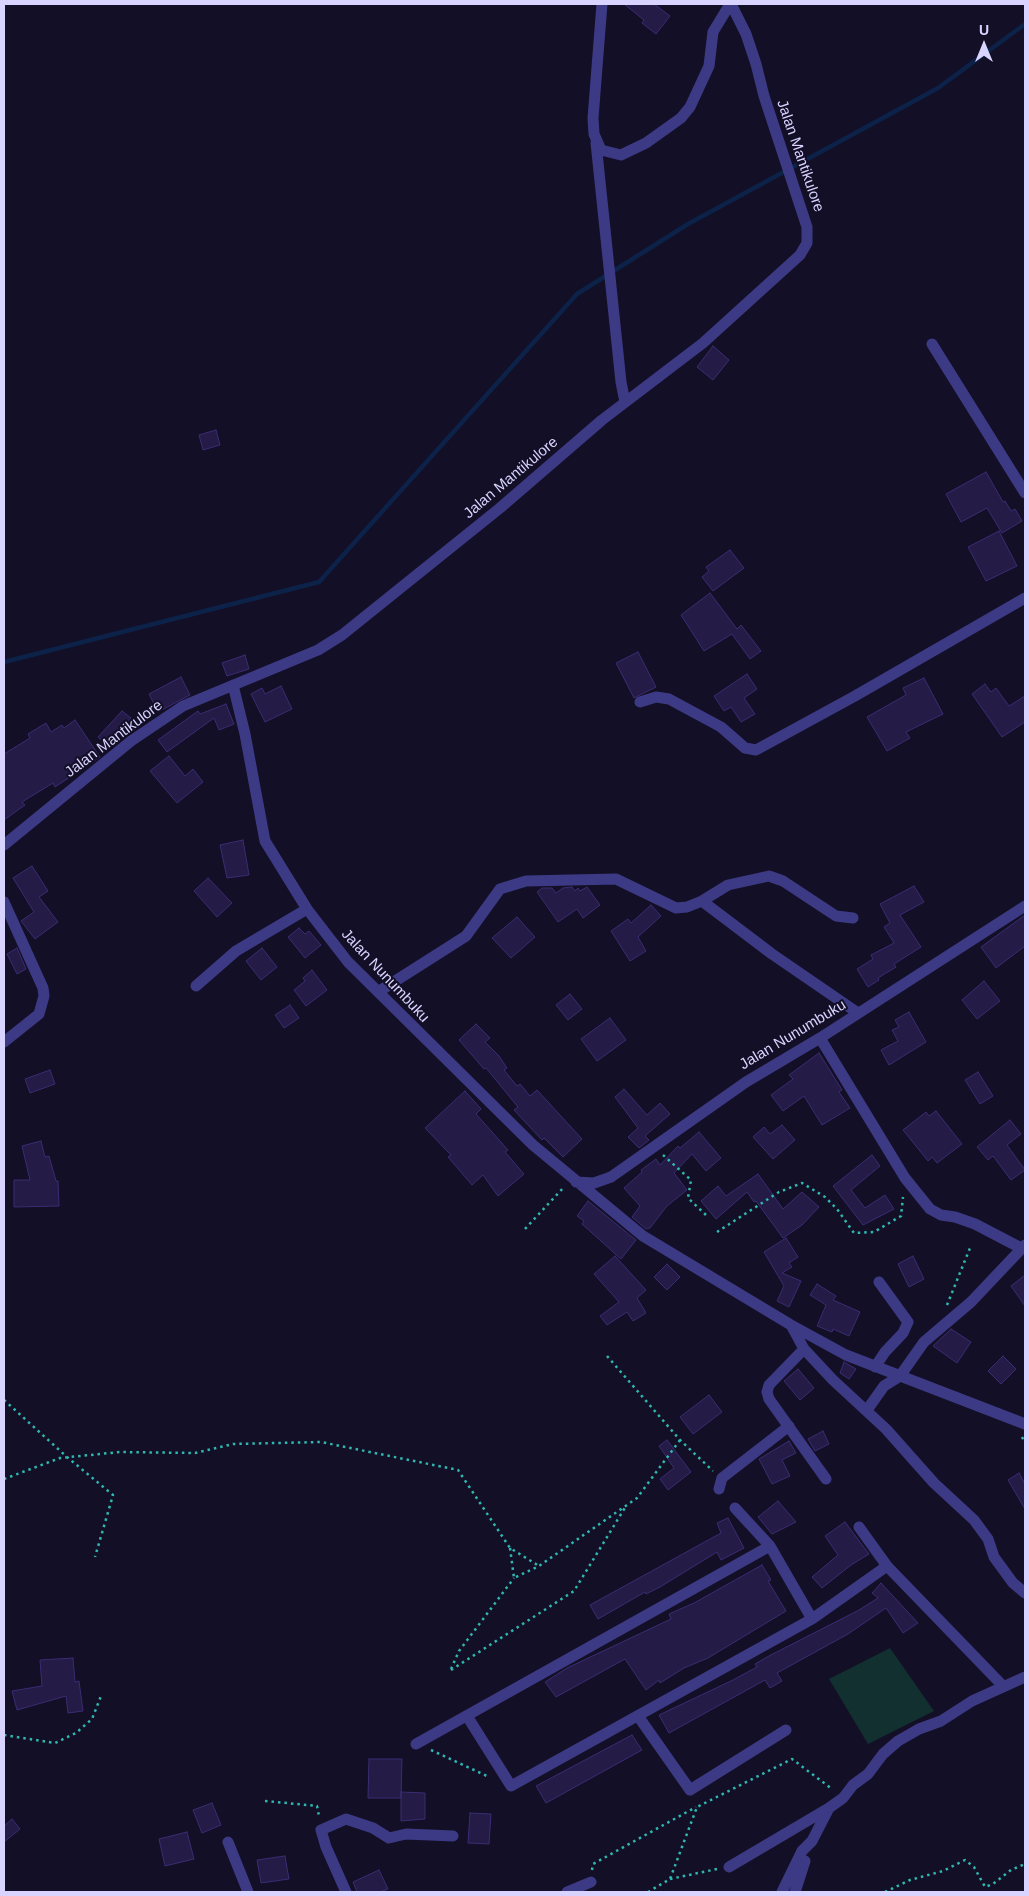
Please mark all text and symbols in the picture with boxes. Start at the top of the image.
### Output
north arrow [959,20,1009,70]
text: U [979,22,989,38]
street label: Jalan Mantikulore [772,97,828,215]
street label: Jalan Mantikulore [460,433,562,523]
street label: Jalan Mantikulore [62,696,166,782]
street label: Jalan Nunumbuku [337,926,433,1026]
street label: Jalan Nunumbuku [737,996,849,1074]

